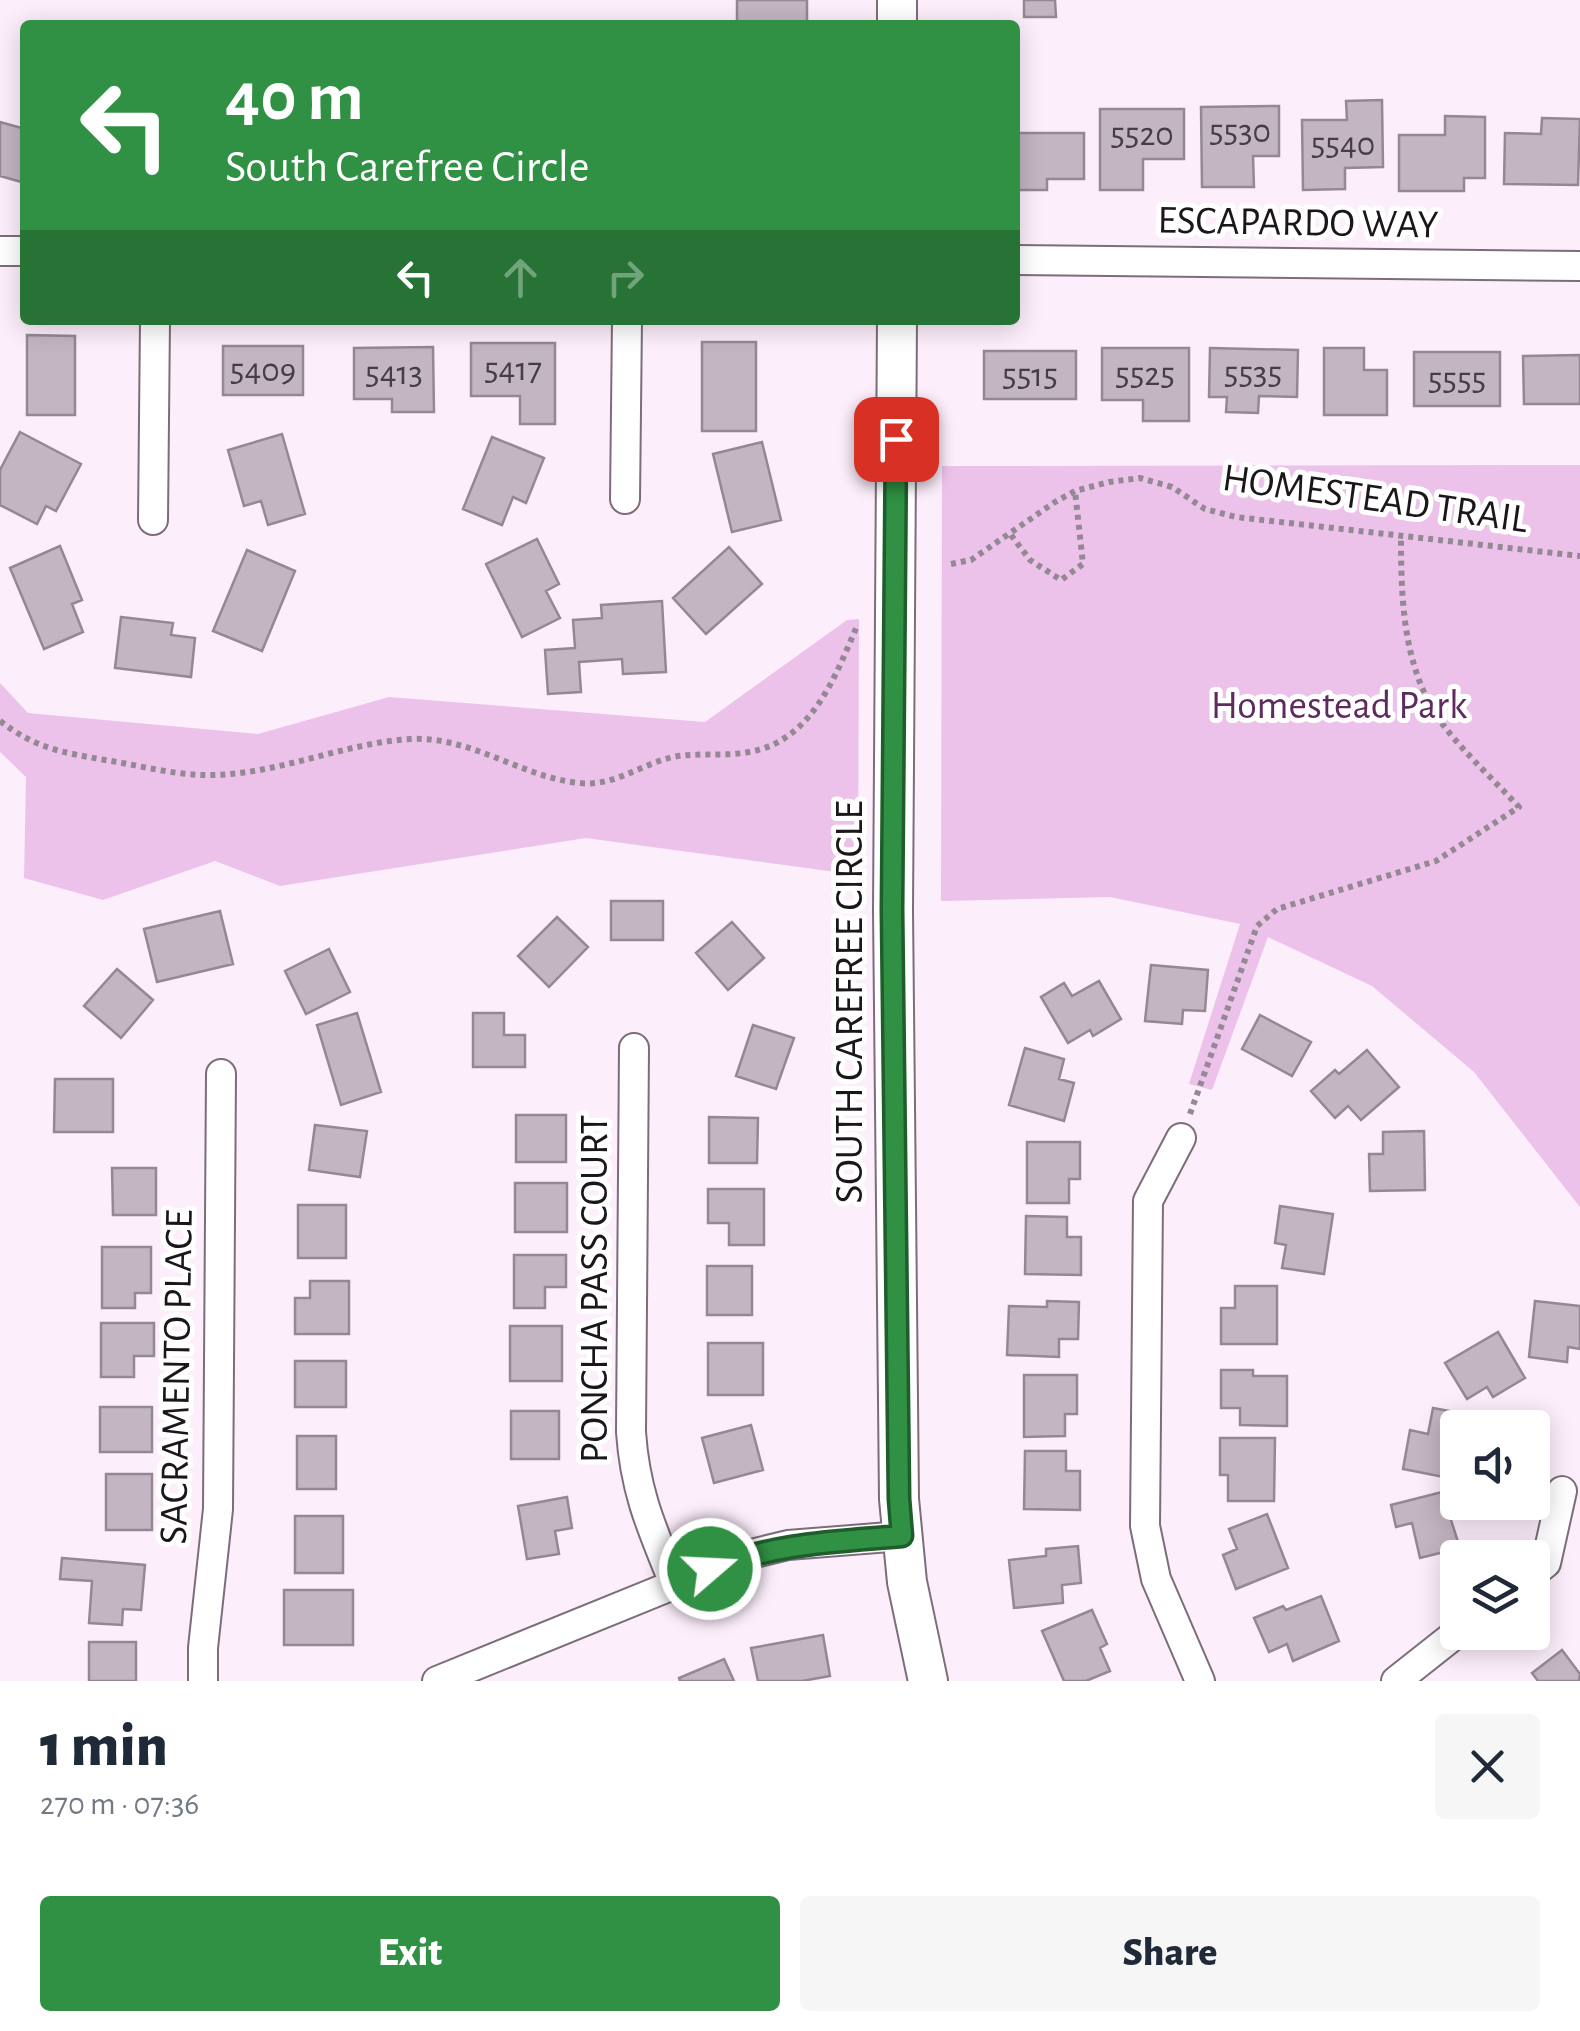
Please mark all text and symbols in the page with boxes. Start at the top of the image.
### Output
icon: left [60,60,190,190]
text: 40 m [225,63,364,133]
house number: 5530 [1209,114,1271,149]
house number: 5520 [1110,117,1174,152]
house number: 5540 [1311,127,1375,162]
text: South Carefree Circle [225,145,590,190]
street label: ESCAPARDO WAY [1157,201,1439,245]
icon: left [388,250,443,305]
icon: ahead [493,250,548,305]
icon: right [598,250,653,305]
house number: 5417 [484,352,542,387]
house number: 5409 [230,353,296,388]
house number: 5413 [365,356,423,391]
house number: 5535 [1224,356,1282,391]
house number: 5525 [1115,357,1175,392]
house number: 5515 [1002,358,1058,393]
house number: 5555 [1428,362,1486,397]
pin [854,397,939,482]
icon: arrive [869,412,924,467]
street label: HOMESTEAD TRAIL [1220,458,1531,540]
park label: Homestead Park [1211,686,1467,726]
street label: SOUTH CAREFREE CIRCLE [830,800,870,1204]
street label: PONCHA PASS COURT [575,1115,615,1463]
street label: SACRAMENTO PLACE [154,1209,200,1545]
map controls [1440,1410,1550,1650]
button: sound [1440,1410,1550,1520]
position arrow [658,1517,762,1621]
button: layers [1440,1540,1550,1650]
button: close [1435,1714,1540,1819]
text: 1 min [40,1717,168,1777]
text: 270 m · 07:36 [40,1788,199,1820]
button: Exit [40,1896,780,2011]
button: Share [800,1896,1540,2011]

